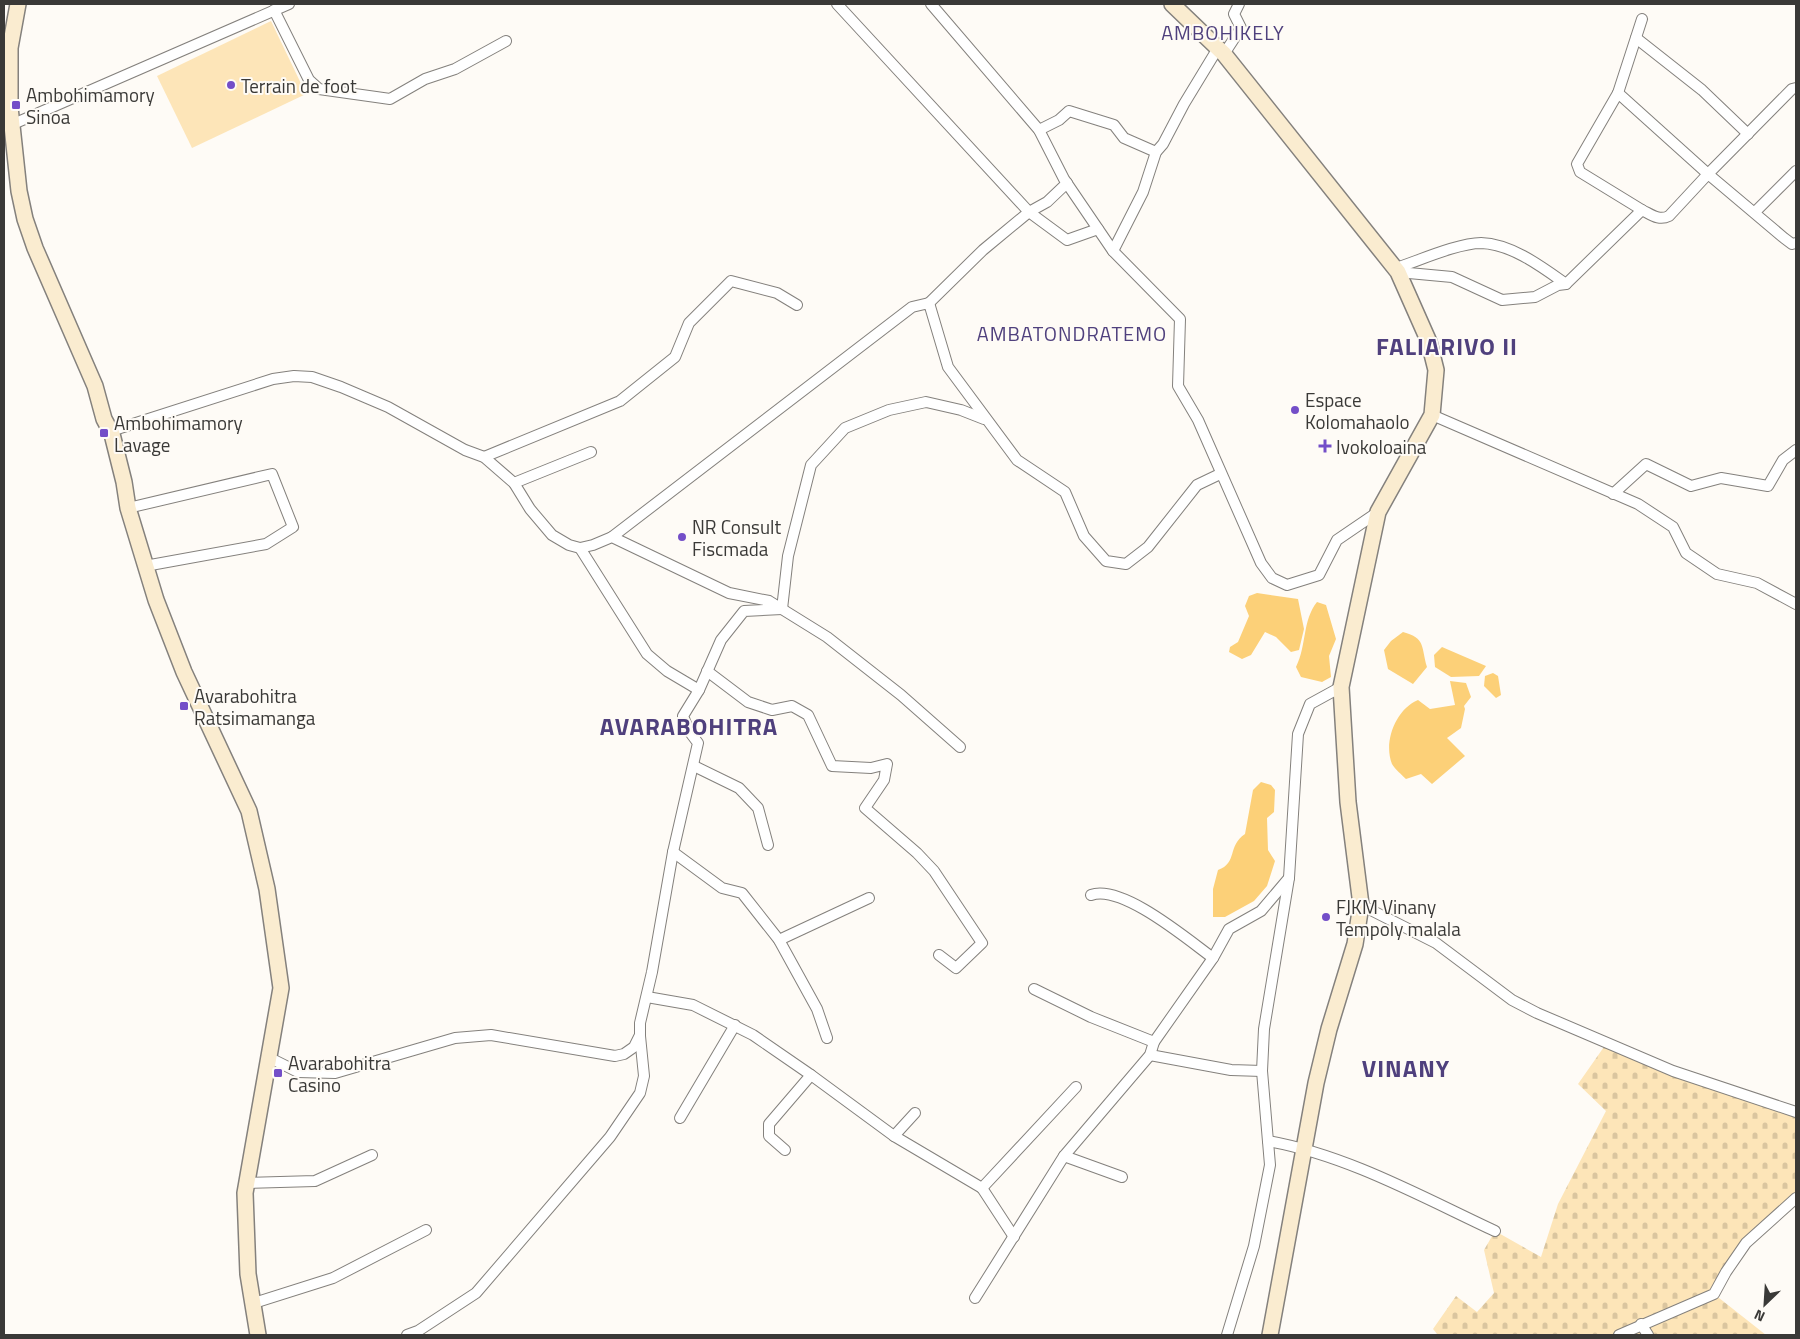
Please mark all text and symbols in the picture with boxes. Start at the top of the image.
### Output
district label: AMBOHIKELY [1161,17,1285,48]
place label: Terrain de foot [241,71,357,100]
marker: Terrain de foot [225,79,237,91]
place label: Ambohimamory Sinoa [26,80,155,131]
marker: Ambohimamory Sinoa [10,99,22,111]
district label: AMBATONDRATEMO [977,318,1167,349]
district label: FALIARIVO II [1376,328,1518,364]
place label: Espace Kolomahaolo [1305,385,1410,436]
marker: Espace Kolomahaolo [1289,404,1301,416]
place label: Ambohimamory Lavage [114,408,243,459]
marker: Ambohimamory Lavage [98,427,110,439]
place label: Ivokoloaina [1336,432,1427,461]
marker: Ivokoloaina [1318,439,1332,453]
place label: NR Consult Fiscmada [692,512,781,563]
marker: NR Consult Fiscmada [676,531,688,543]
place label: Avarabohitra Ratsimamanga [194,681,316,732]
marker: Avarabohitra Ratsimamanga [178,700,190,712]
district label: AVARABOHITRA [600,708,778,744]
place label: FJKM Vinany Tempoly malala [1336,892,1461,943]
marker: FJKM Vinany Tempoly malala [1320,911,1332,923]
place label: Avarabohitra Casino [288,1048,391,1099]
district label: VINANY [1362,1050,1450,1086]
marker: Avarabohitra Casino [272,1067,284,1079]
north arrow [1740,1279,1790,1329]
text: N [1750,1305,1768,1328]

